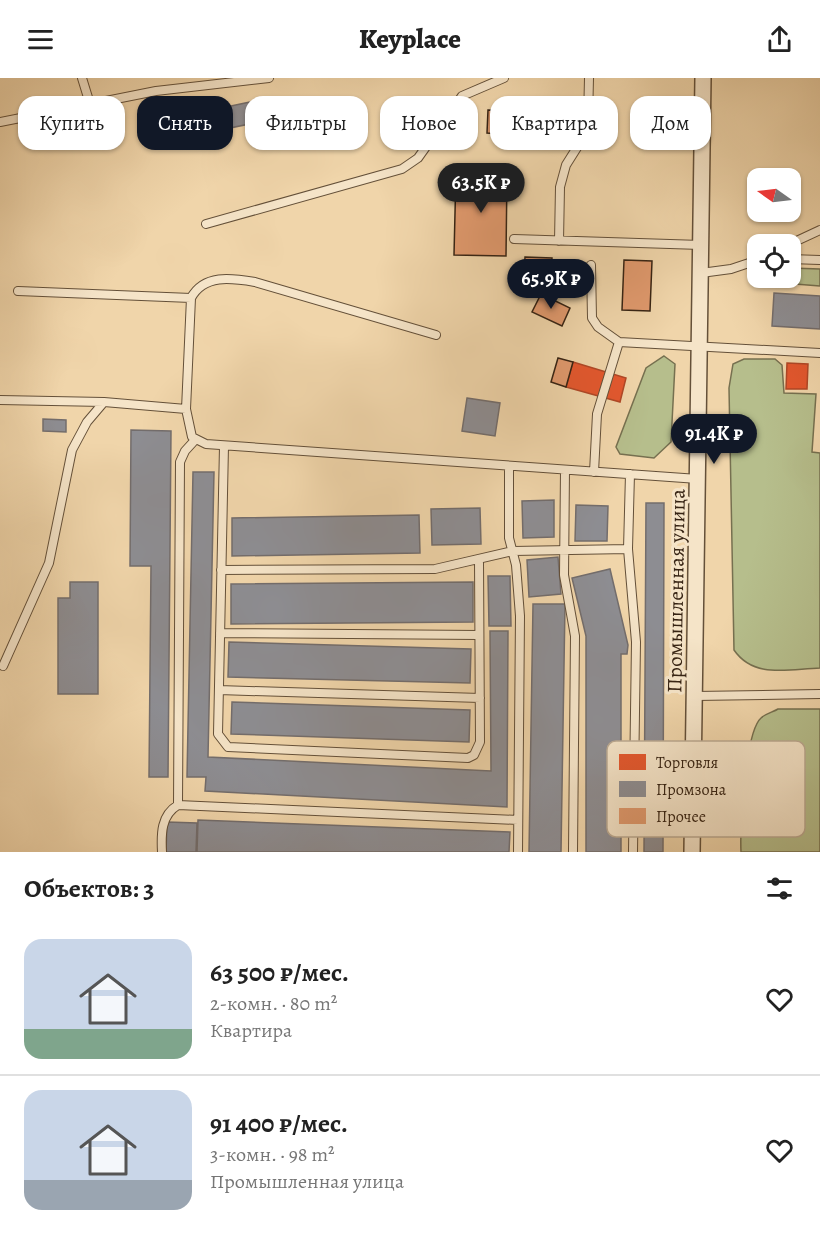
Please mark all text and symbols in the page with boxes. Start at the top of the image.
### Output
text: Keyplace [359,21,461,57]
icon: menu [24,23,57,56]
icon: share [763,23,796,56]
chip: Купить [18,96,125,150]
chip: Снять [137,96,233,150]
chip: Фильтры [245,96,368,150]
chip: Новое [380,96,478,150]
chip: Квартира [490,96,618,150]
chip: Дом [630,96,711,150]
pin: 63.5K ₽ [426,163,536,214]
north arrow [747,168,801,222]
map controls [747,168,801,288]
text: 63.5K ₽ [452,169,510,196]
button: locate [747,234,801,288]
pin: 65.9K ₽ [496,259,606,310]
text: 65.9K ₽ [521,265,581,292]
pin: 91.4K ₽ [659,414,769,465]
text: 91.4K ₽ [685,420,743,447]
street label: Промышленная улица [660,489,692,693]
legend [607,741,805,837]
text: Торговля [656,752,719,774]
text: Промзона [656,779,727,801]
text: Прочее [656,806,706,828]
text: Объектов: 3 [24,871,154,906]
icon: filters [763,872,796,905]
text: 63 500 ₽/мес. [210,955,349,990]
icon: home [72,963,144,1035]
icon: heart [763,983,796,1016]
text: 2-комн. · 80 m² [210,990,337,1017]
text: Квартира [210,1017,292,1044]
text: 91 400 ₽/мес. [210,1106,348,1141]
icon: home [72,1114,144,1186]
icon: heart [763,1134,796,1167]
text: 3-комн. · 98 m² [210,1141,335,1168]
text: Промышленная улица [210,1168,404,1195]

